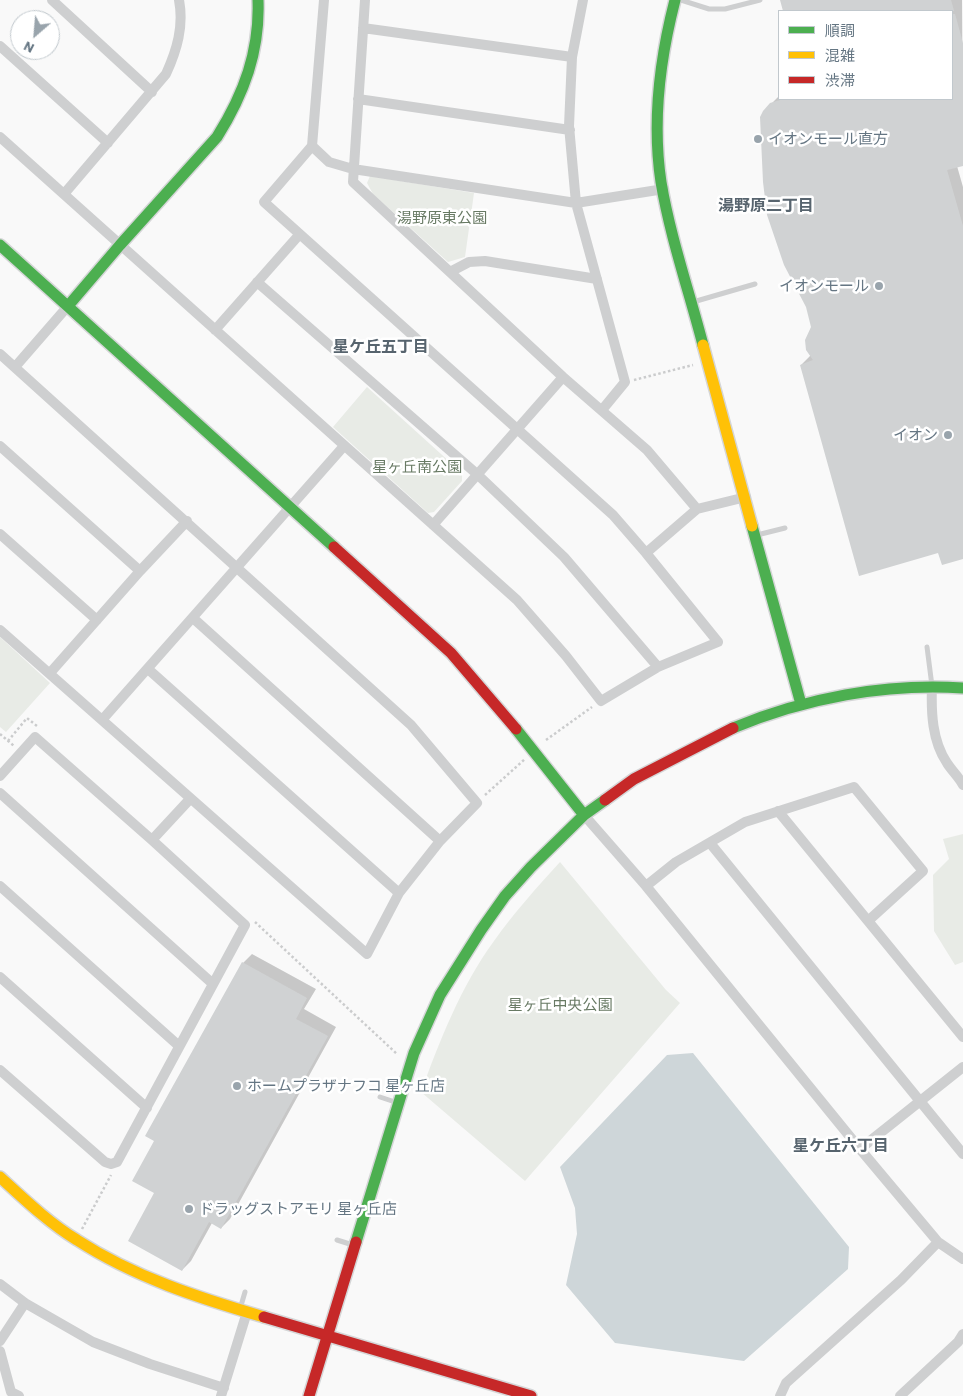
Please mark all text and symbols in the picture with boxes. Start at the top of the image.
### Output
north arrow [10,10,60,60]
legend [778,10,953,100]
text: 順調 [825,21,855,39]
text: N [20,38,36,58]
text: 混雑 [825,46,855,64]
text: 渋滞 [825,71,855,89]
place label: イオンモール直方 [768,130,888,148]
marker: イオンモール直方 [752,133,764,145]
district label: 湯野原二丁目 [718,196,814,216]
park label: 湯野原東公園 [397,209,487,227]
place label: イオンモール [779,277,869,295]
marker: イオンモール [873,280,885,292]
district label: 星ケ丘五丁目 [333,337,429,357]
place label: イオン [893,426,938,444]
marker: イオン [942,429,954,441]
park label: 星ヶ丘南公園 [372,458,462,476]
park label: 星ヶ丘中央公園 [508,996,612,1014]
place label: ホームプラザナフコ 星ヶ丘店 [247,1077,445,1095]
marker: ホームプラザナフコ 星ヶ丘店 [231,1080,243,1092]
district label: 星ケ丘六丁目 [793,1136,889,1156]
place label: ドラッグストアモリ 星ヶ丘店 [199,1200,397,1218]
marker: ドラッグストアモリ 星ヶ丘店 [183,1203,195,1215]

